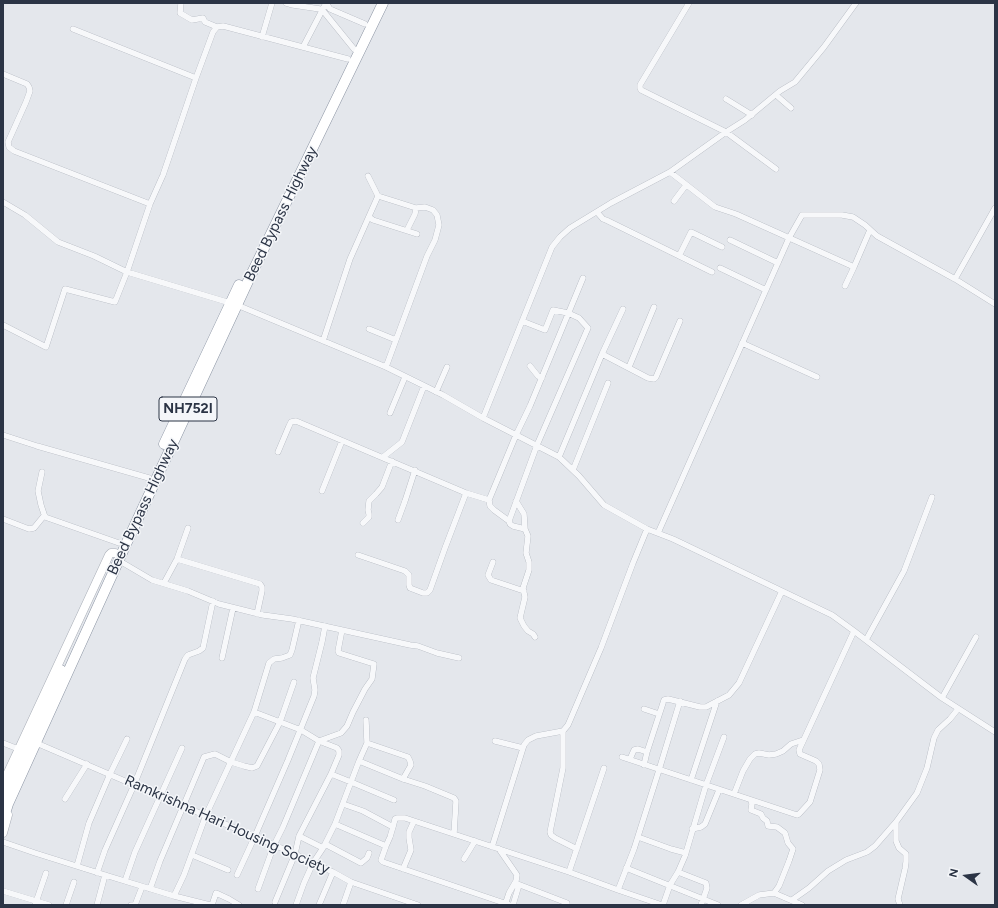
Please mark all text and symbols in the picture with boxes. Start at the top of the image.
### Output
street label: Beed Bypass Highway [240,143,322,285]
road number: NH752I [159,397,217,421]
street label: Beed Bypass Highway [104,436,182,578]
street label: Ramkrishna Hari Housing Society [122,771,332,879]
north arrow [946,856,986,896]
text: N [947,867,961,879]

